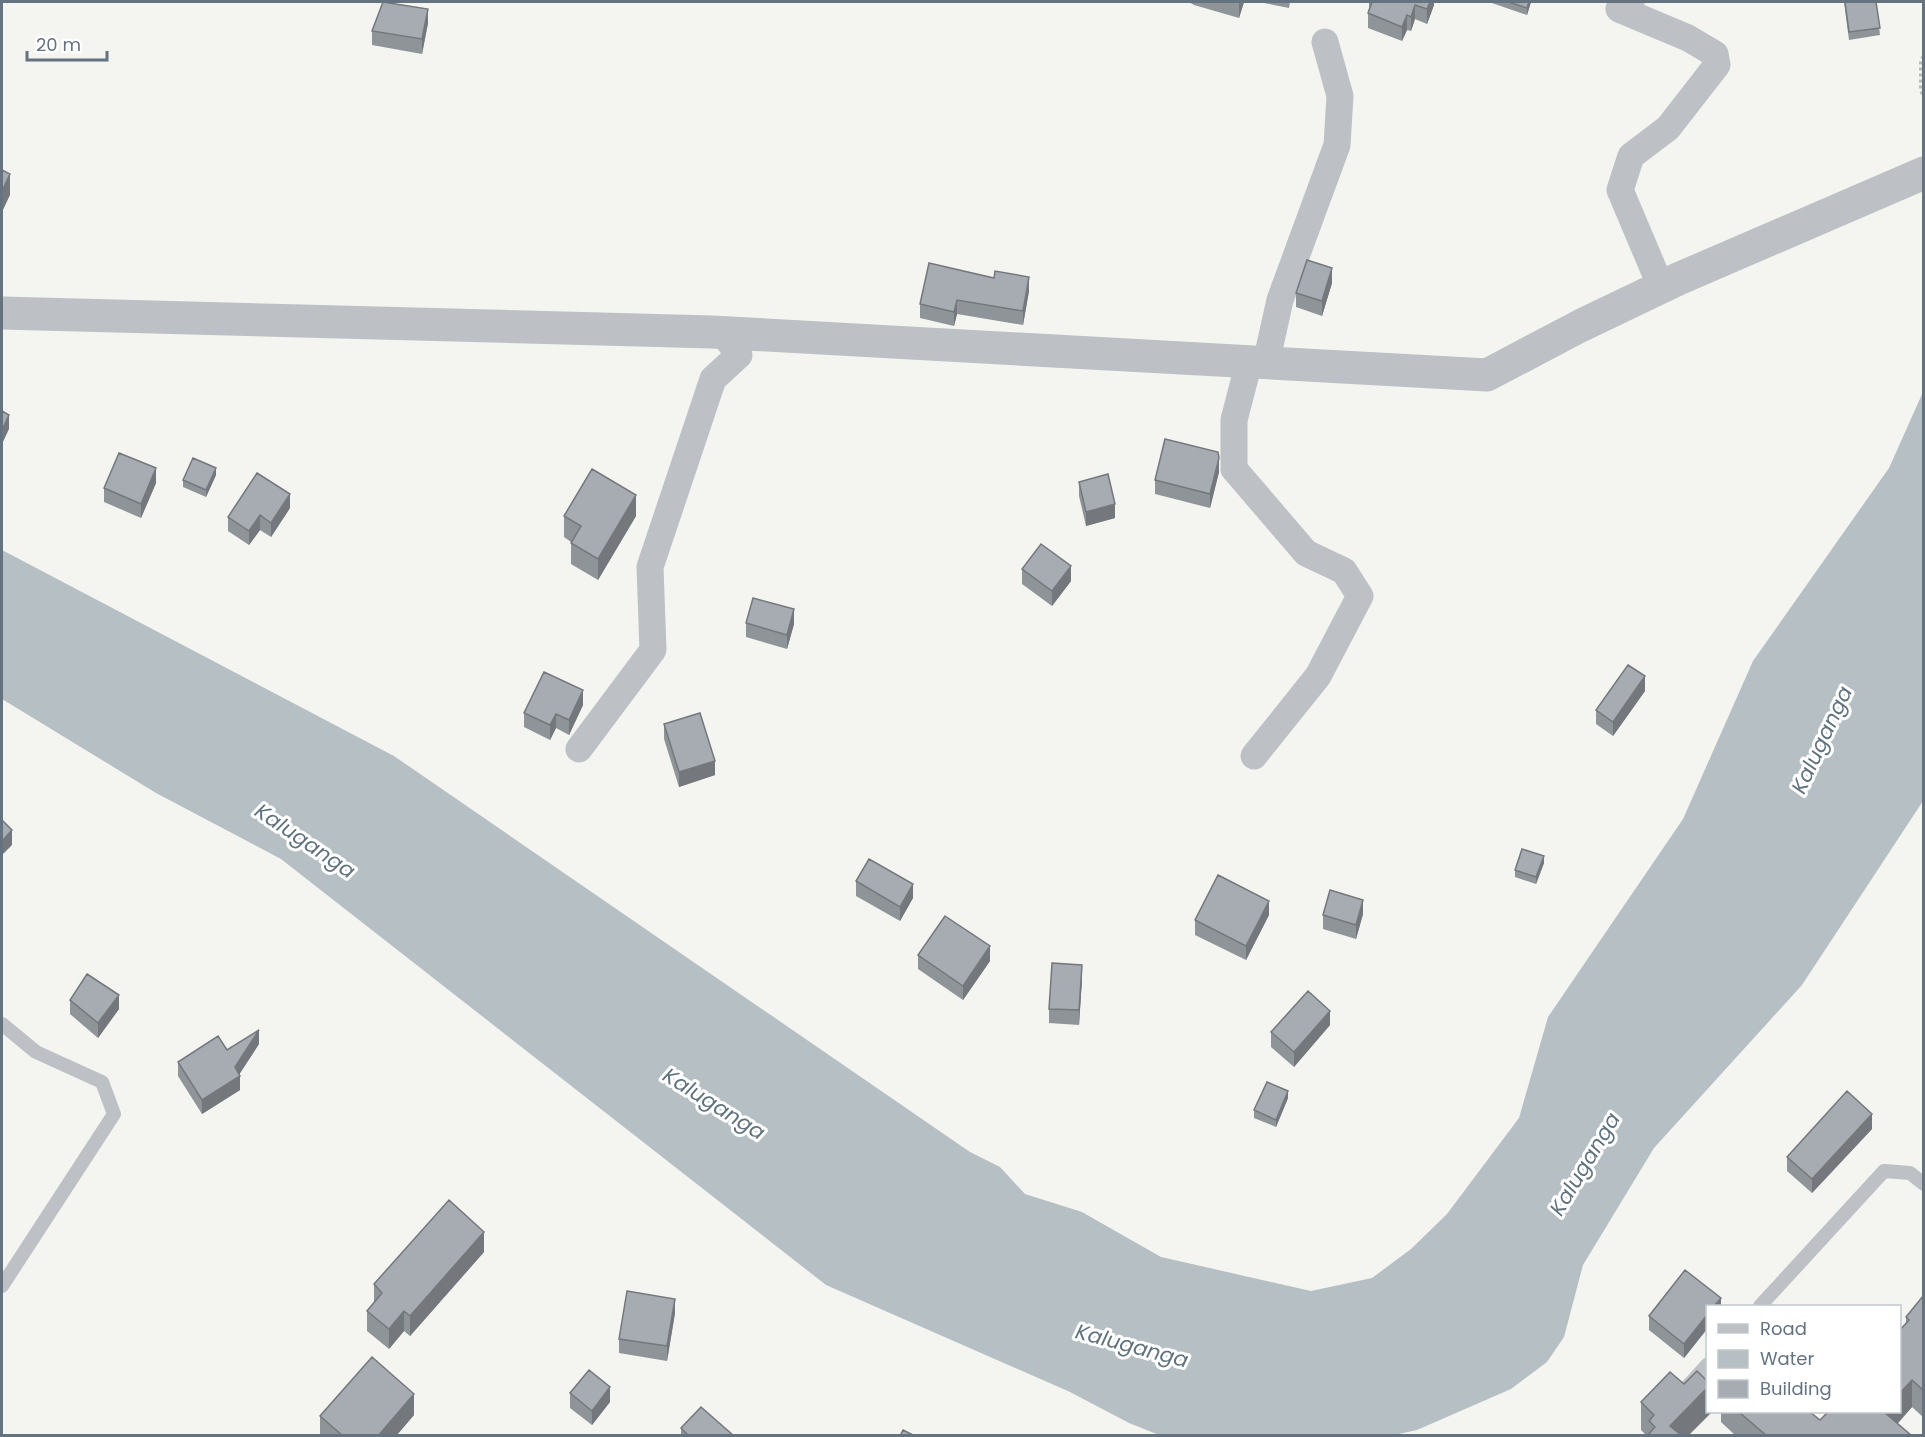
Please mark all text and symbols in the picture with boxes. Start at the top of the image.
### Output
scale bar [27,24,106,62]
text: 20 m [36,32,81,57]
water label: Kaluganga [1784,681,1859,798]
water label: Kaluganga [249,796,361,885]
water label: Kaluganga [658,1061,771,1147]
water label: Kaluganga [1542,1107,1627,1221]
legend [1706,1305,1901,1413]
text: Road [1760,1316,1807,1341]
water label: Kaluganga [1073,1317,1192,1374]
text: Water [1760,1346,1814,1371]
text: Building [1760,1376,1832,1401]

